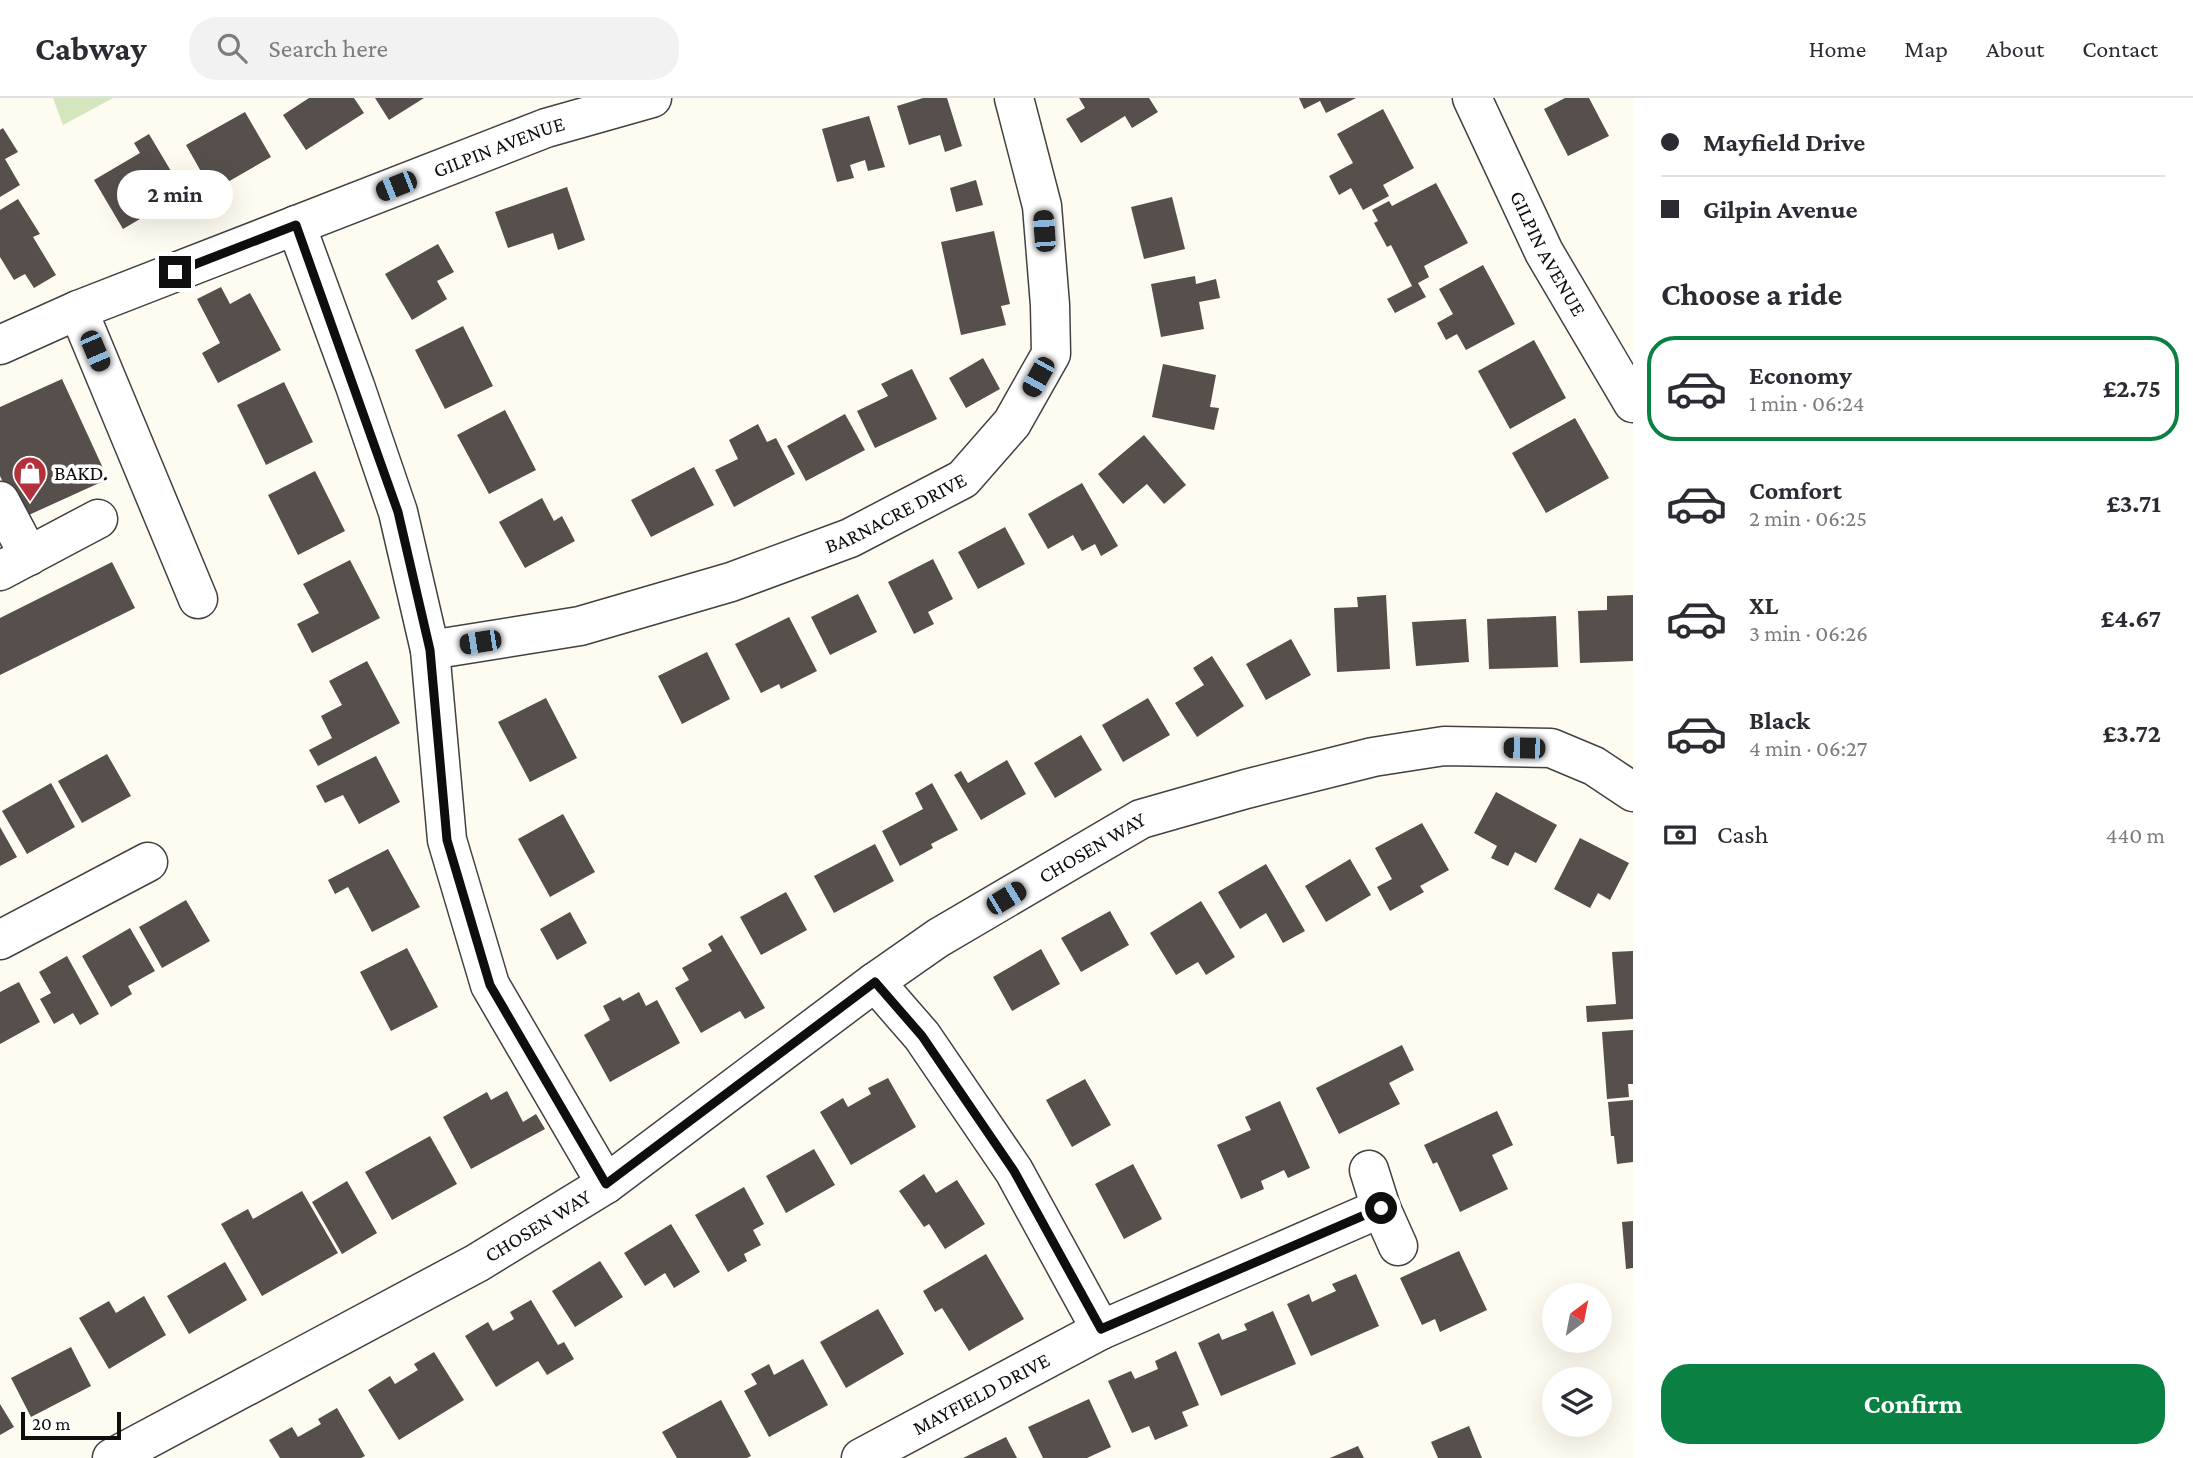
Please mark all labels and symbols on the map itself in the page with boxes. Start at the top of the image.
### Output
street label: GILPIN AVENUE [430,111,567,183]
car [373,168,420,204]
callout: 2 min [117,170,233,220]
street label: GILPIN AVENUE [1505,187,1591,320]
car [1033,209,1056,253]
route end [159,256,191,288]
car [78,328,113,374]
car [1019,354,1058,400]
shop icon: BAKD. [11,454,49,503]
place label: BAKD. [54,461,108,485]
street label: BARNACRE DRIVE [822,467,970,558]
car [458,628,503,656]
car [1503,737,1546,759]
street label: CHOSEN WAY [1034,807,1151,888]
car [983,878,1030,918]
street label: CHOSEN WAY [480,1184,596,1267]
route start [1365,1192,1397,1224]
north arrow [1542,1283,1612,1353]
street label: MAYFIELD DRIVE [908,1348,1054,1440]
scale bar [21,1409,121,1441]

